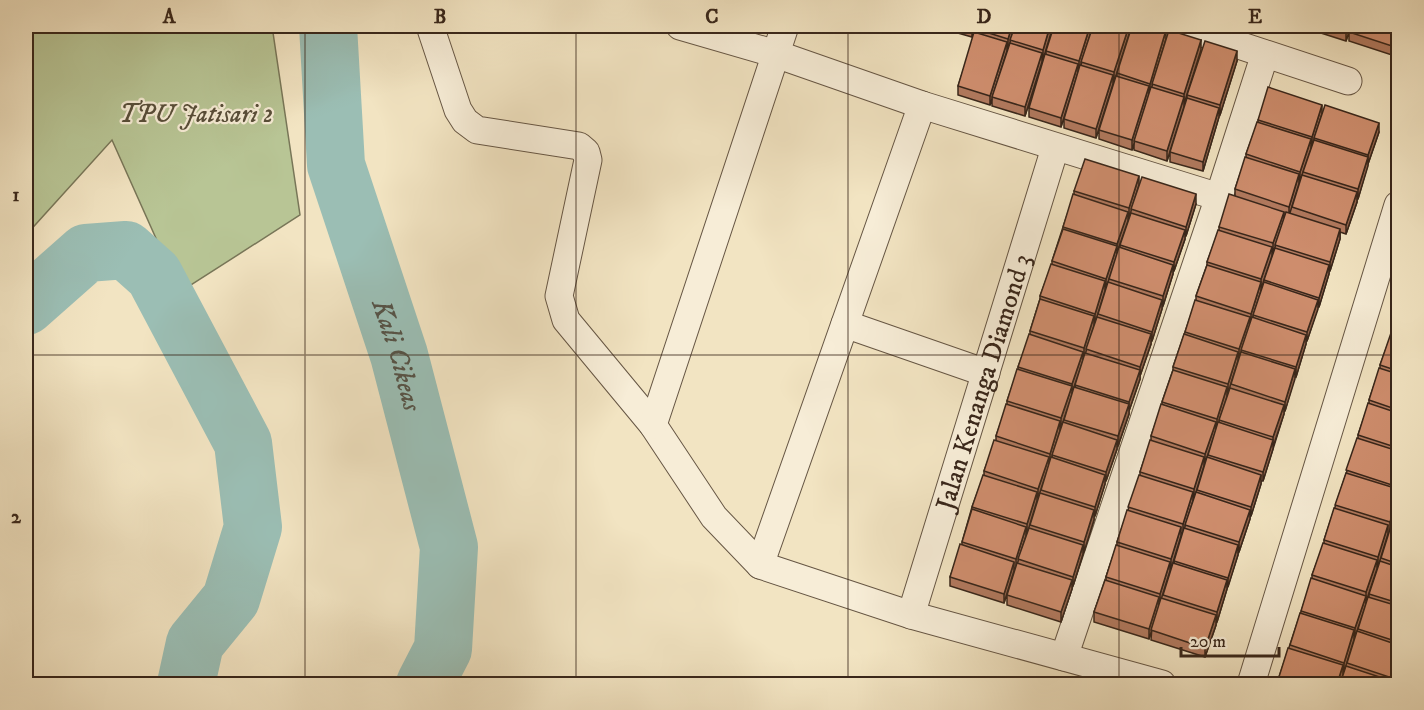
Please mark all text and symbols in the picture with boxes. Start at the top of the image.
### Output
text: A [162,5,177,30]
text: B [434,5,446,30]
text: C [705,5,719,30]
text: D [977,5,992,30]
text: E [1248,5,1262,30]
park label: TPU Jatisari 2 [119,98,273,131]
text: 1 [12,183,20,208]
street label: Jalan Kenanga Diamond 3 [929,250,1039,516]
water label: Kali Cikeas [363,294,429,416]
text: 2 [11,505,22,530]
scale bar [1181,620,1278,658]
text: 20 m [1190,631,1226,653]

